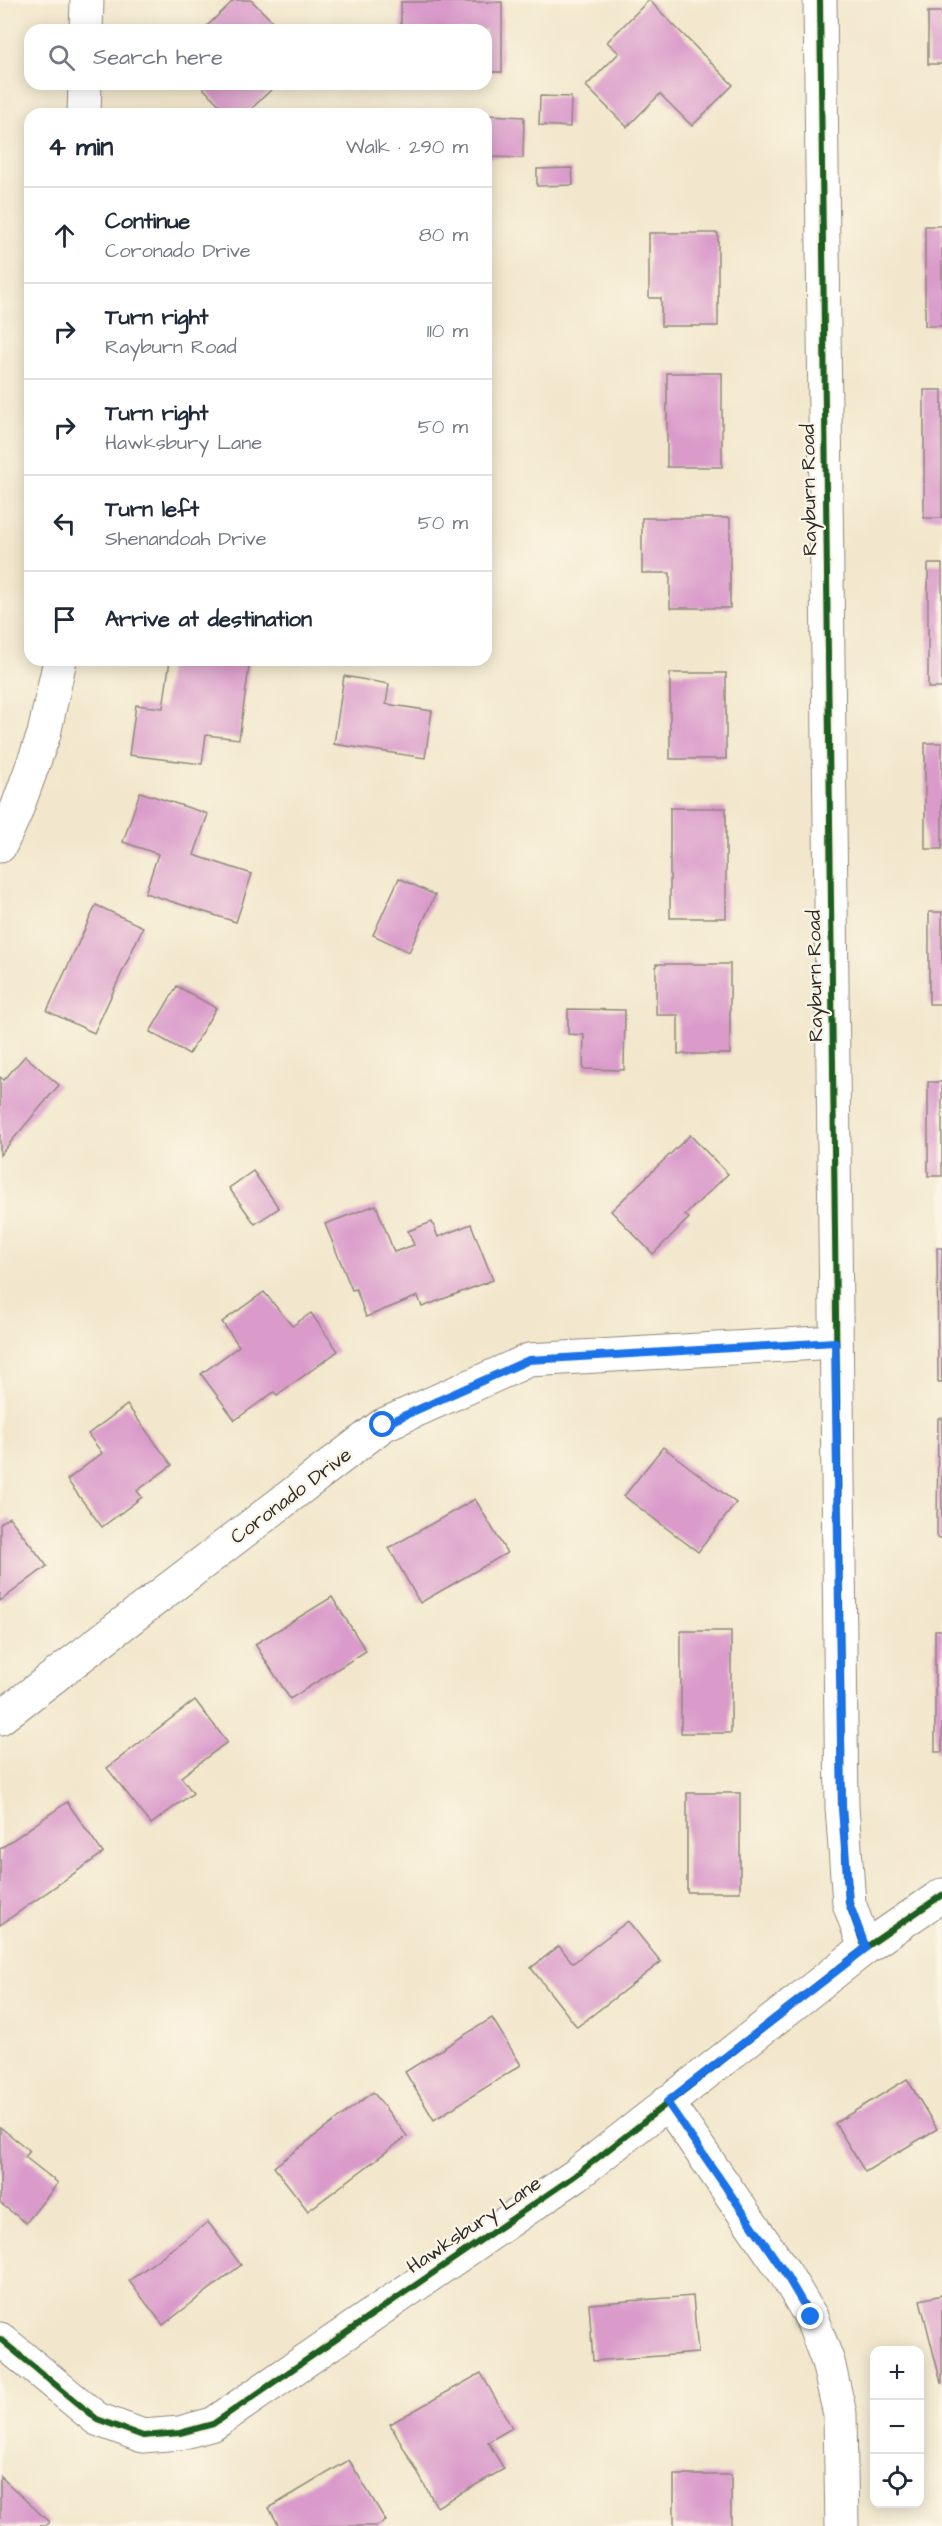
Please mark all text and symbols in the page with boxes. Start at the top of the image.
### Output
search box [24,24,492,90]
icon: search [45,41,78,74]
text: Search here [93,42,223,73]
text: 4 min [48,129,113,165]
text: Walk · 290 m [346,133,468,161]
text: Continue [105,206,190,237]
icon: ahead [48,219,81,252]
text: 80 m [419,221,468,249]
text: Coronado Drive [105,237,251,265]
text: Turn right [105,302,208,333]
icon: right [48,315,81,348]
text: 110 m [427,317,468,345]
text: Rayburn Road [105,333,237,361]
text: Turn right [105,398,208,429]
icon: right [48,411,81,444]
text: 50 m [418,413,468,441]
street label: Rayburn Road [794,424,825,556]
text: Hawksbury Lane [105,429,262,457]
text: Turn left [105,494,199,525]
icon: left [48,507,81,540]
text: 50 m [418,509,468,537]
text: Shenandoah Drive [105,525,267,553]
icon: arrive [48,603,81,636]
text: Arrive at destination [105,604,312,635]
street label: Rayburn Road [800,910,831,1042]
route start [369,1411,395,1437]
street label: Coronado Drive [224,1441,358,1551]
street label: Hawksbury Lane [401,2169,548,2281]
route end [797,2303,823,2329]
map controls [870,2346,924,2508]
button: + [870,2346,924,2400]
button: − [870,2400,924,2454]
button: locate [870,2454,924,2508]

